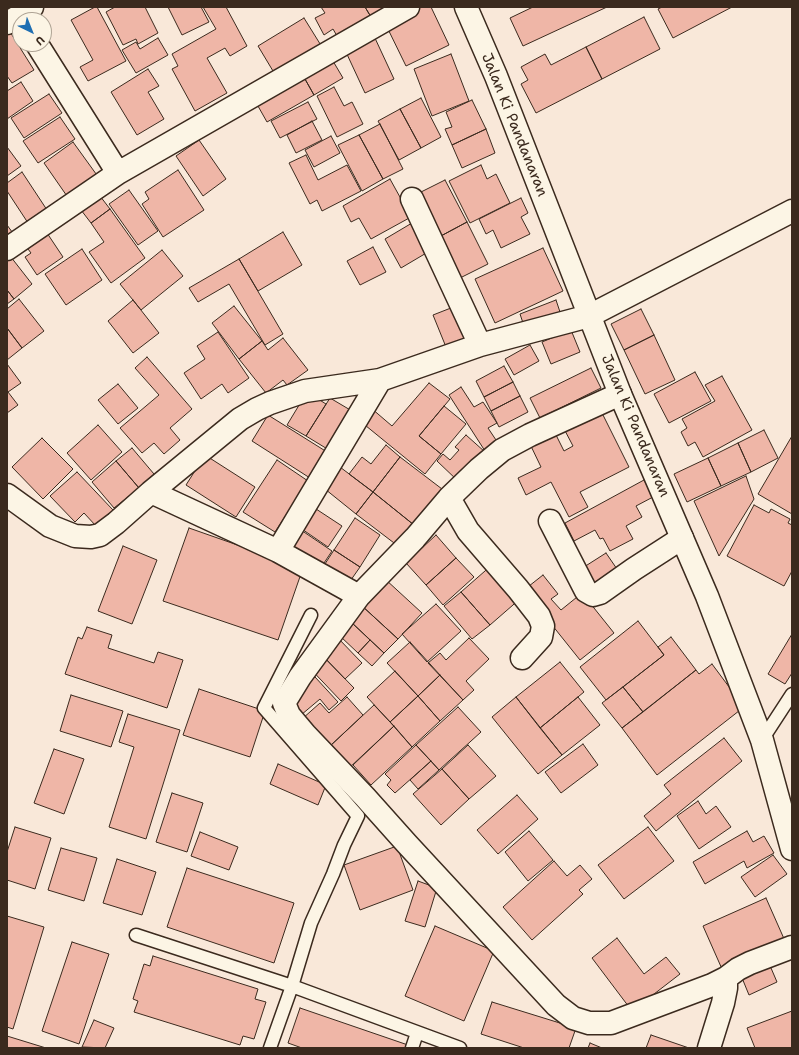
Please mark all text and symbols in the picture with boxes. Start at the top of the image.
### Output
north arrow [12,12,52,52]
text: U [32,32,48,48]
street label: Jalan Ki Pandanaran [477,51,551,199]
street label: Jalan Ki Pandanaran [597,352,673,500]

